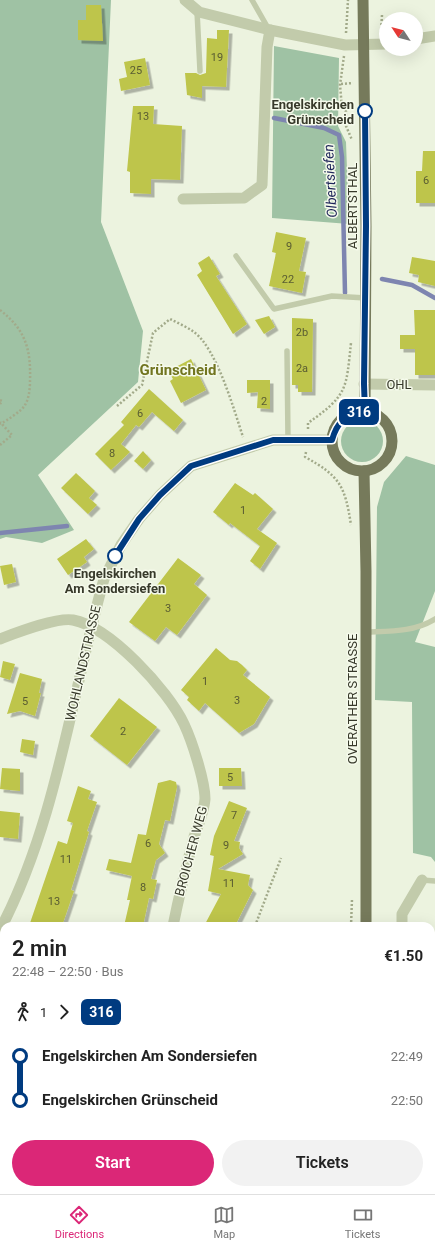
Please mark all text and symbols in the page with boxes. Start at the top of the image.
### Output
north arrow [379,12,423,56]
map controls [379,12,423,56]
house number: 19 [211,51,223,64]
house number: 25 [130,64,142,77]
place label: Engelskirchen Grünscheid [271,97,354,127]
marker: Engelskirchen Grünscheid [357,103,373,119]
house number: 13 [137,110,149,123]
water label: Olbertsiefen [320,144,340,218]
street label: ALBERTSTHAL [345,163,360,249]
house number: 6 [423,174,429,187]
house number: 9 [286,240,292,253]
house number: 22 [282,273,294,286]
house number: 2b [296,326,308,339]
district label: Grünscheid [140,361,216,379]
house number: 2a [296,362,308,375]
street label: OHL [386,377,412,392]
house number: 2 [261,395,267,408]
line badge: 316 [336,399,382,425]
text: 316 [347,404,371,420]
house number: 6 [137,407,143,420]
house number: 8 [109,447,115,460]
house number: 1 [240,504,246,517]
marker: Engelskirchen Am Sondersiefen [107,548,123,564]
place label: Engelskirchen Am Sondersiefen [65,566,165,596]
house number: 3 [165,602,171,615]
street label: WOHLANDSTRASSE [62,604,104,722]
street label: OVERATHER STRASSE [345,634,360,764]
house number: 1 [202,675,208,688]
house number: 3 [234,694,240,707]
house number: 5 [22,695,28,708]
house number: 2 [120,725,126,738]
house number: 5 [227,771,233,784]
street label: BROICHER WEG [172,804,210,898]
house number: 7 [231,809,237,822]
house number: 6 [145,837,151,850]
house number: 9 [223,839,229,852]
house number: 11 [60,853,72,866]
house number: 11 [223,877,235,890]
house number: 8 [140,881,146,894]
house number: 13 [48,895,60,908]
text: 2 min [12,936,67,961]
text: €1.50 [384,947,423,965]
text: 22:48 – 22:50 · Bus [12,964,124,979]
icon: walk [12,1001,34,1023]
icon: forward [53,1001,75,1023]
text: 316 [89,1004,113,1020]
text: 1 [40,1005,47,1020]
text: Engelskirchen Am Sondersiefen [42,1047,257,1065]
text: 22:49 [391,1049,423,1064]
text: Engelskirchen Grünscheid [42,1091,218,1109]
text: 22:50 [391,1093,423,1108]
button: Start [12,1140,214,1186]
button: Tickets [222,1140,423,1186]
tab: Directions [55,1204,104,1241]
tab: Map [213,1204,235,1241]
tab: Tickets [345,1204,380,1241]

